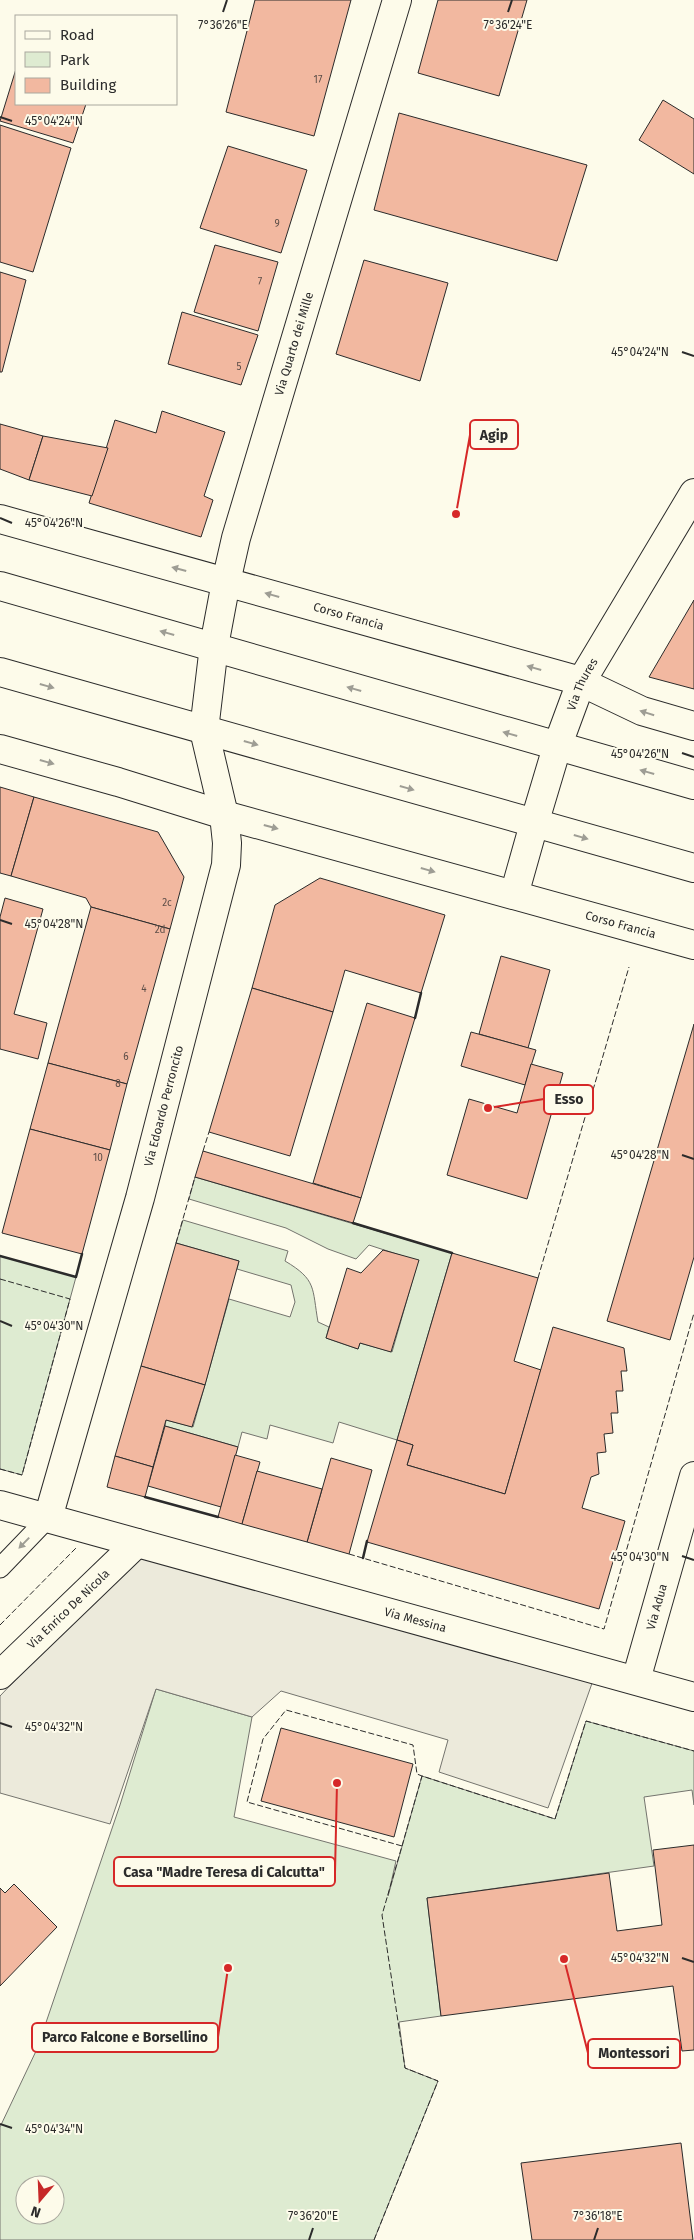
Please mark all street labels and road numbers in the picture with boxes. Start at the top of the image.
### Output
street label: Via Quarto dei Mille [272,290,316,397]
street label: Corso Francia [312,600,386,633]
street label: Via Thures [564,655,601,712]
street label: Corso Francia [584,908,657,941]
street label: Via Edoardo Perroncito [141,1044,186,1168]
street label: Via Enrico De Nicola [24,1566,112,1652]
street label: Via Adua [644,1582,670,1632]
street label: Via Messina [383,1605,448,1635]

